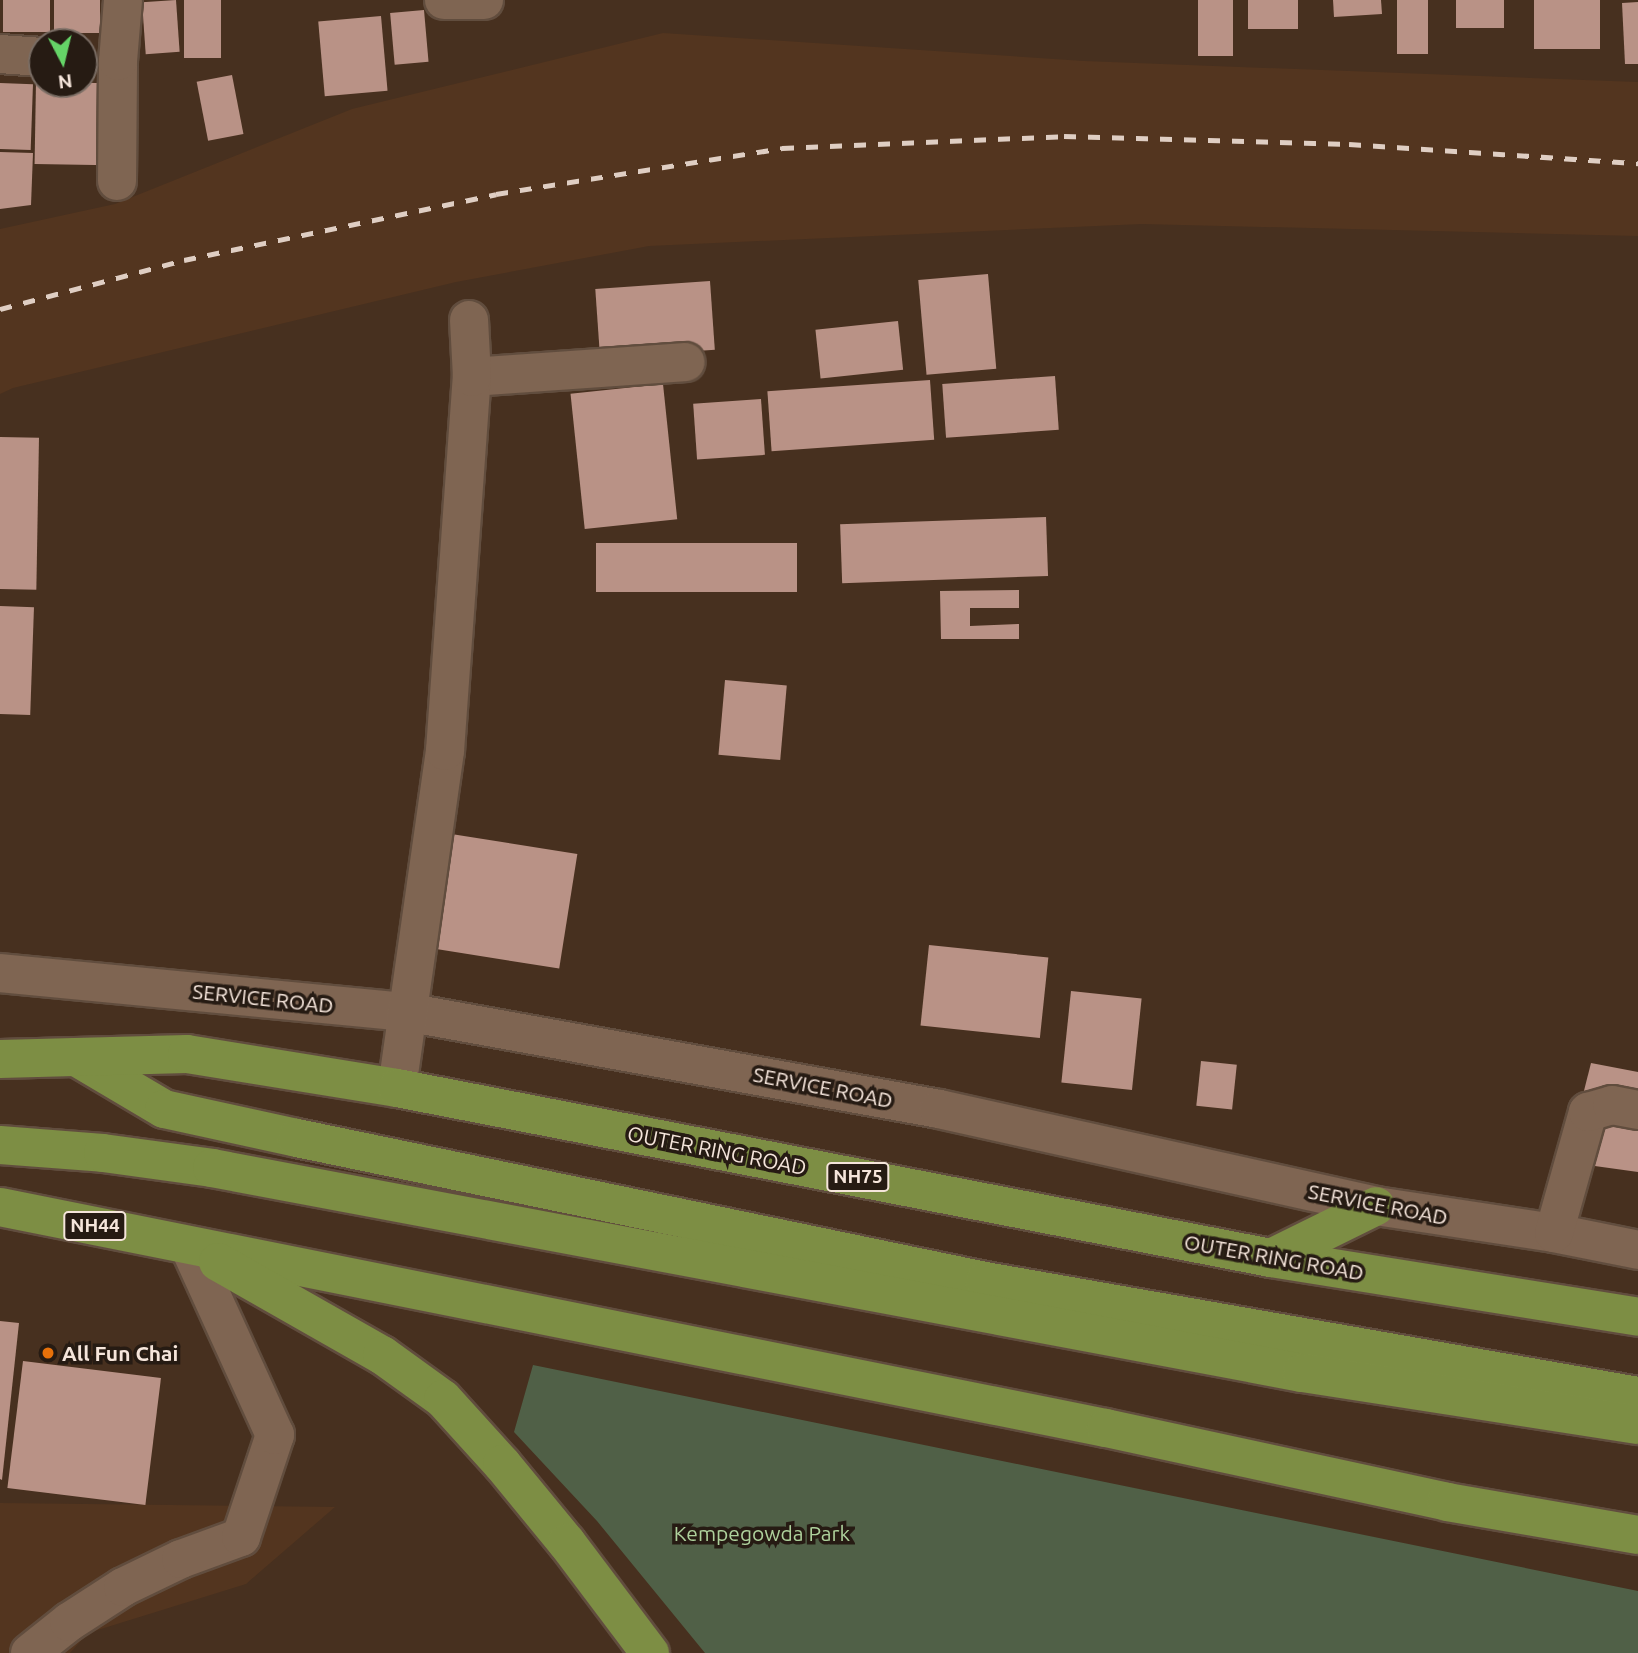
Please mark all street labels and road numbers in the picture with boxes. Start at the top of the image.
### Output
street label: SERVICE ROAD [191,978,335,1018]
street label: SERVICE ROAD [751,1061,895,1113]
street label: OUTER RING ROAD [625,1120,809,1180]
road number: NH75 [825,1162,891,1192]
street label: SERVICE ROAD [1306,1178,1450,1230]
road number: NH44 [62,1210,128,1242]
street label: OUTER RING ROAD [1182,1229,1366,1285]

